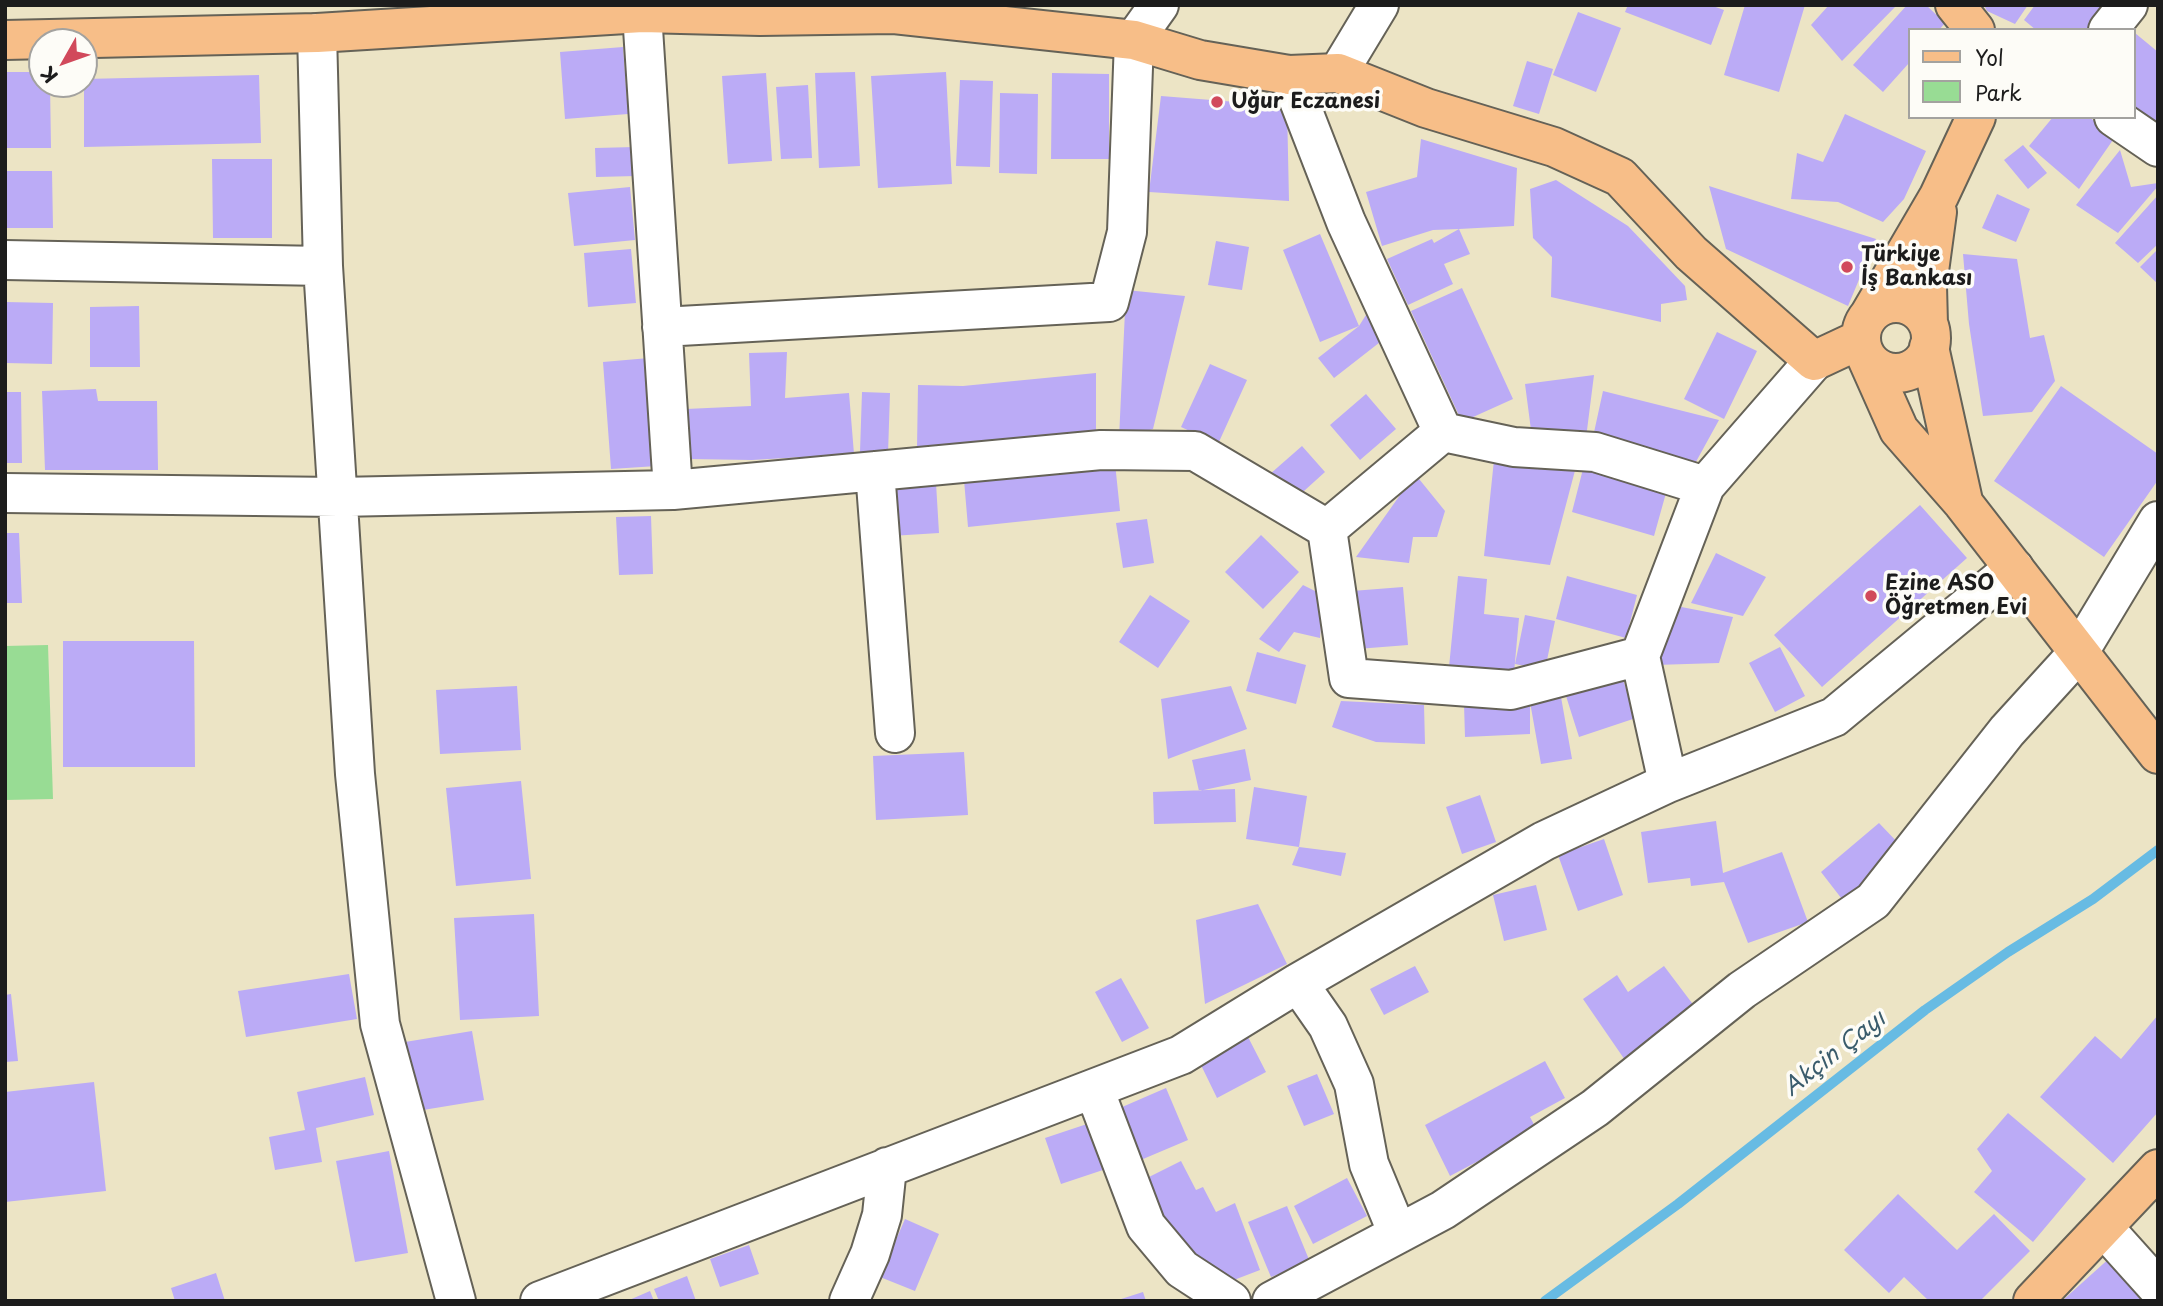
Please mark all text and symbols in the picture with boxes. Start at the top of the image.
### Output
north arrow [28,28,98,98]
legend [1908,28,2135,119]
text: Yol [1975,41,2004,73]
text: K [33,61,64,90]
text: Park [1975,76,2022,108]
place label: Uğur Eczanesi [1231,89,1380,115]
marker: Uğur Eczanesi [1209,94,1225,110]
place label: Türkiye İş Bankası [1861,242,1972,292]
marker: Türkiye İş Bankası [1839,259,1855,275]
place label: Ezine ASO Öğretmen Evi [1885,571,2027,621]
marker: Ezine ASO Öğretmen Evi [1863,588,1879,604]
water label: Akçin Çayı [1779,1006,1891,1102]

